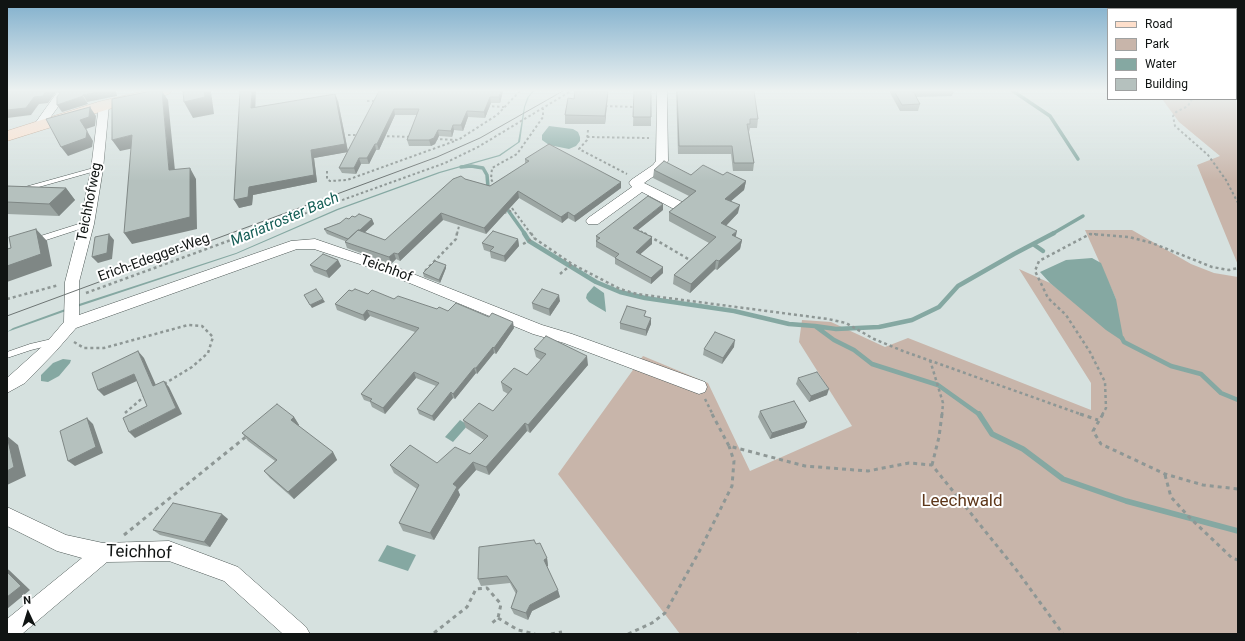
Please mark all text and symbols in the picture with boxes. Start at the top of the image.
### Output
legend [1107,8,1237,100]
text: Road [1145,17,1173,31]
text: Park [1145,37,1169,51]
text: Water [1145,57,1176,71]
text: Building [1145,77,1188,91]
street label: Teichhofweg [74,161,106,243]
water label: Mariatroster Bach [228,189,342,251]
street label: Erich-Edegger-Weg [96,230,212,286]
street label: Teichhof [358,252,414,286]
park label: Leechwald [921,492,1003,512]
street label: Teichhof [106,542,172,564]
north arrow [8,593,48,633]
text: N [23,594,31,607]

